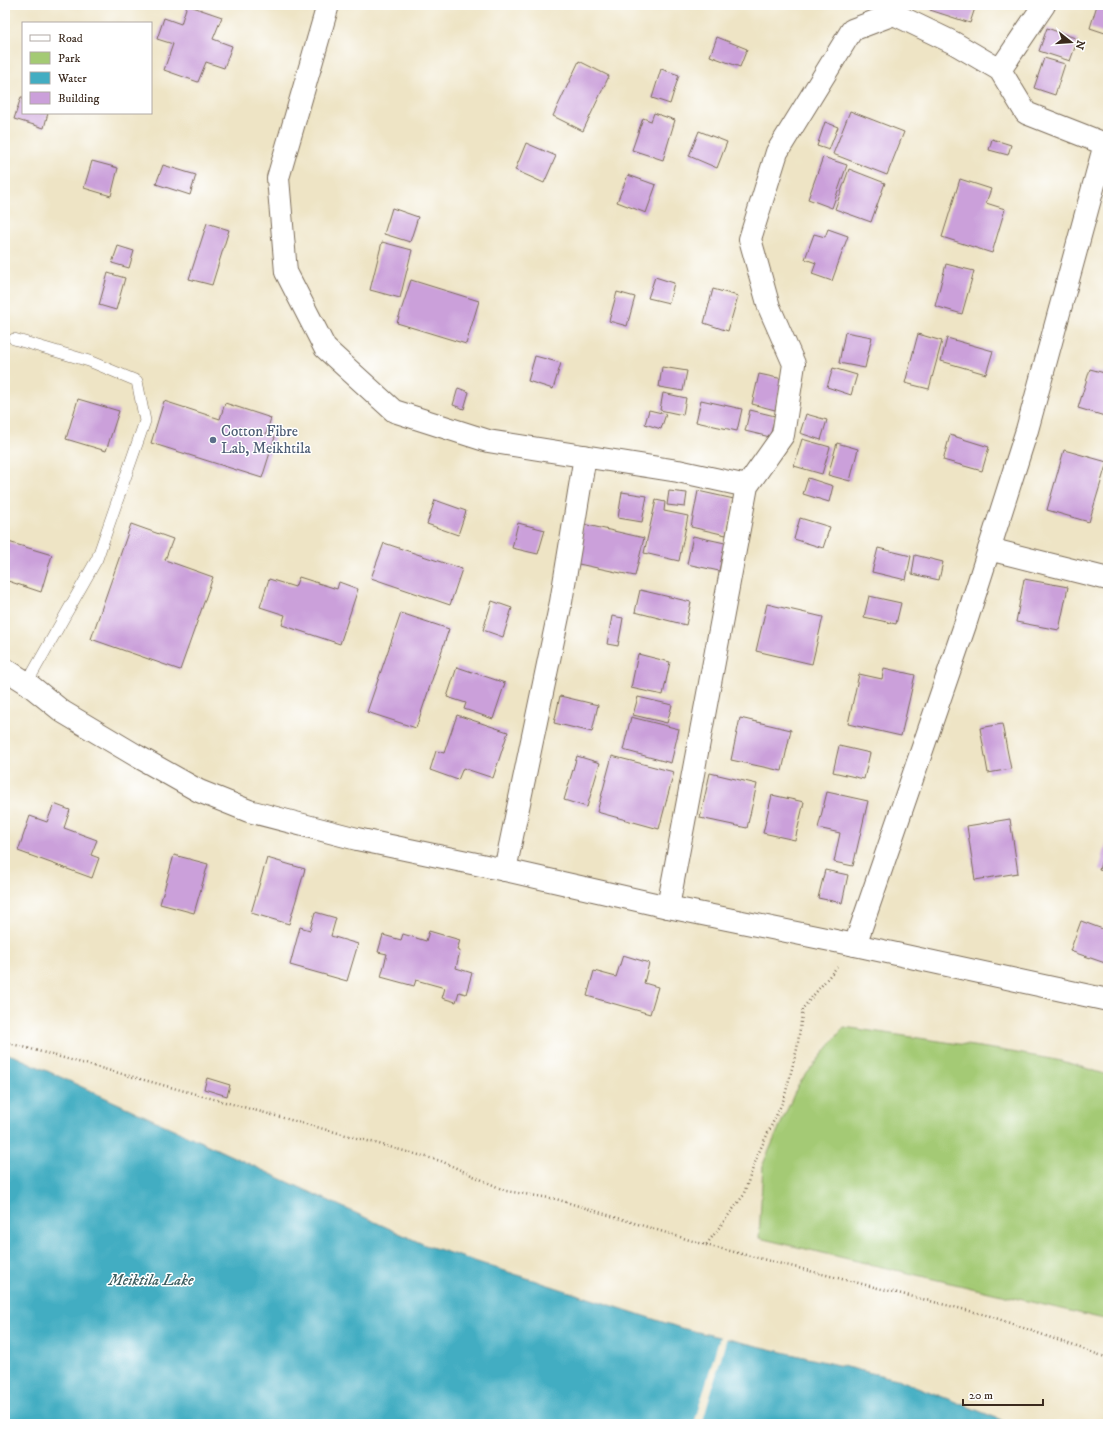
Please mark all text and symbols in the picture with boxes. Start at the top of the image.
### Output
legend [22,22,152,114]
north arrow [1051,22,1091,62]
text: Road [58,31,83,46]
text: N [1072,38,1088,51]
text: Park [58,51,80,66]
text: Water [57,71,87,86]
text: Building [58,91,99,106]
place label: Cotton Fibre Lab, Meikhtila [221,422,311,458]
marker: Cotton Fibre Lab, Meikhtila [208,435,218,445]
water label: Meiktila Lake [108,1270,194,1290]
scale bar [963,1381,1043,1407]
text: 20 m [969,1388,993,1403]

